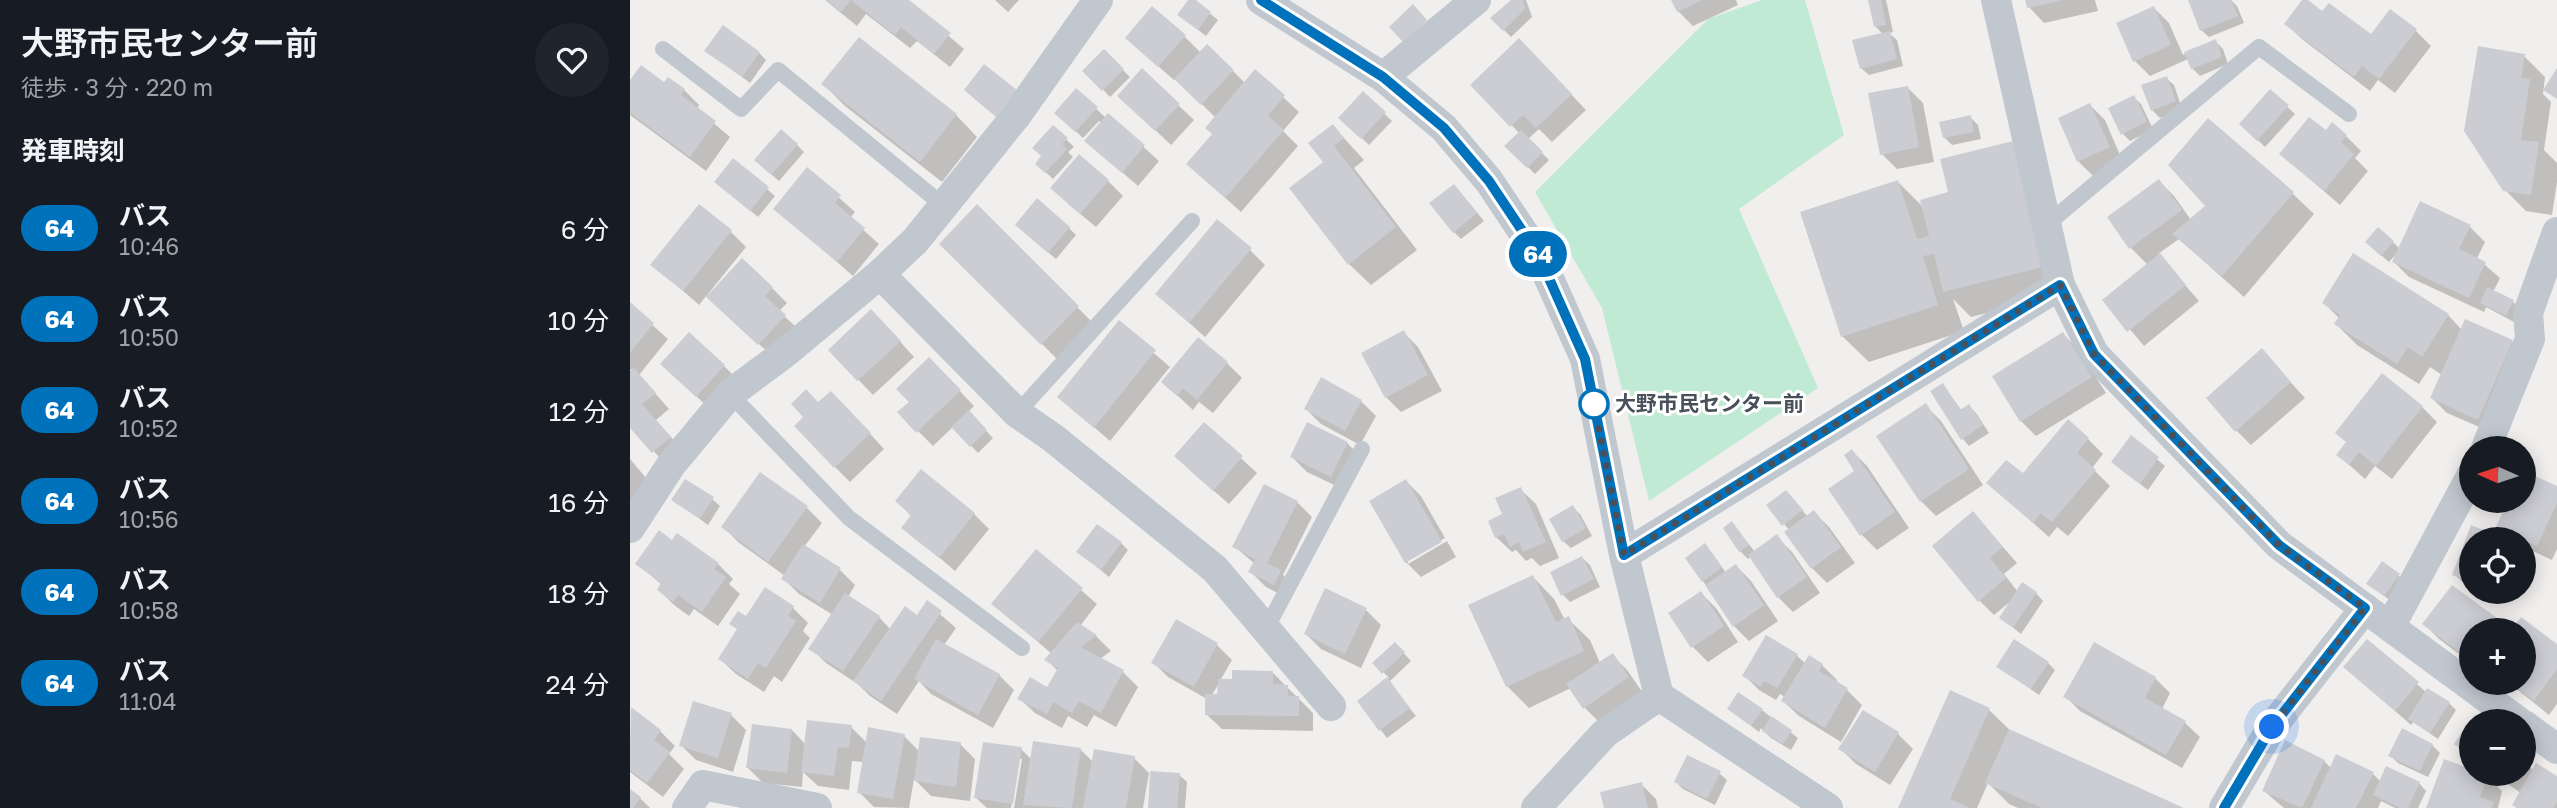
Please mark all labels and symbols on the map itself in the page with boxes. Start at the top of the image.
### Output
line badge: 64 [1506,231,1570,277]
marker: 大野市民センター前 [1579,389,1609,419]
place label: 大野市民センター前 [1615,390,1804,416]
north arrow [2459,436,2536,513]
your location [2254,709,2289,744]

